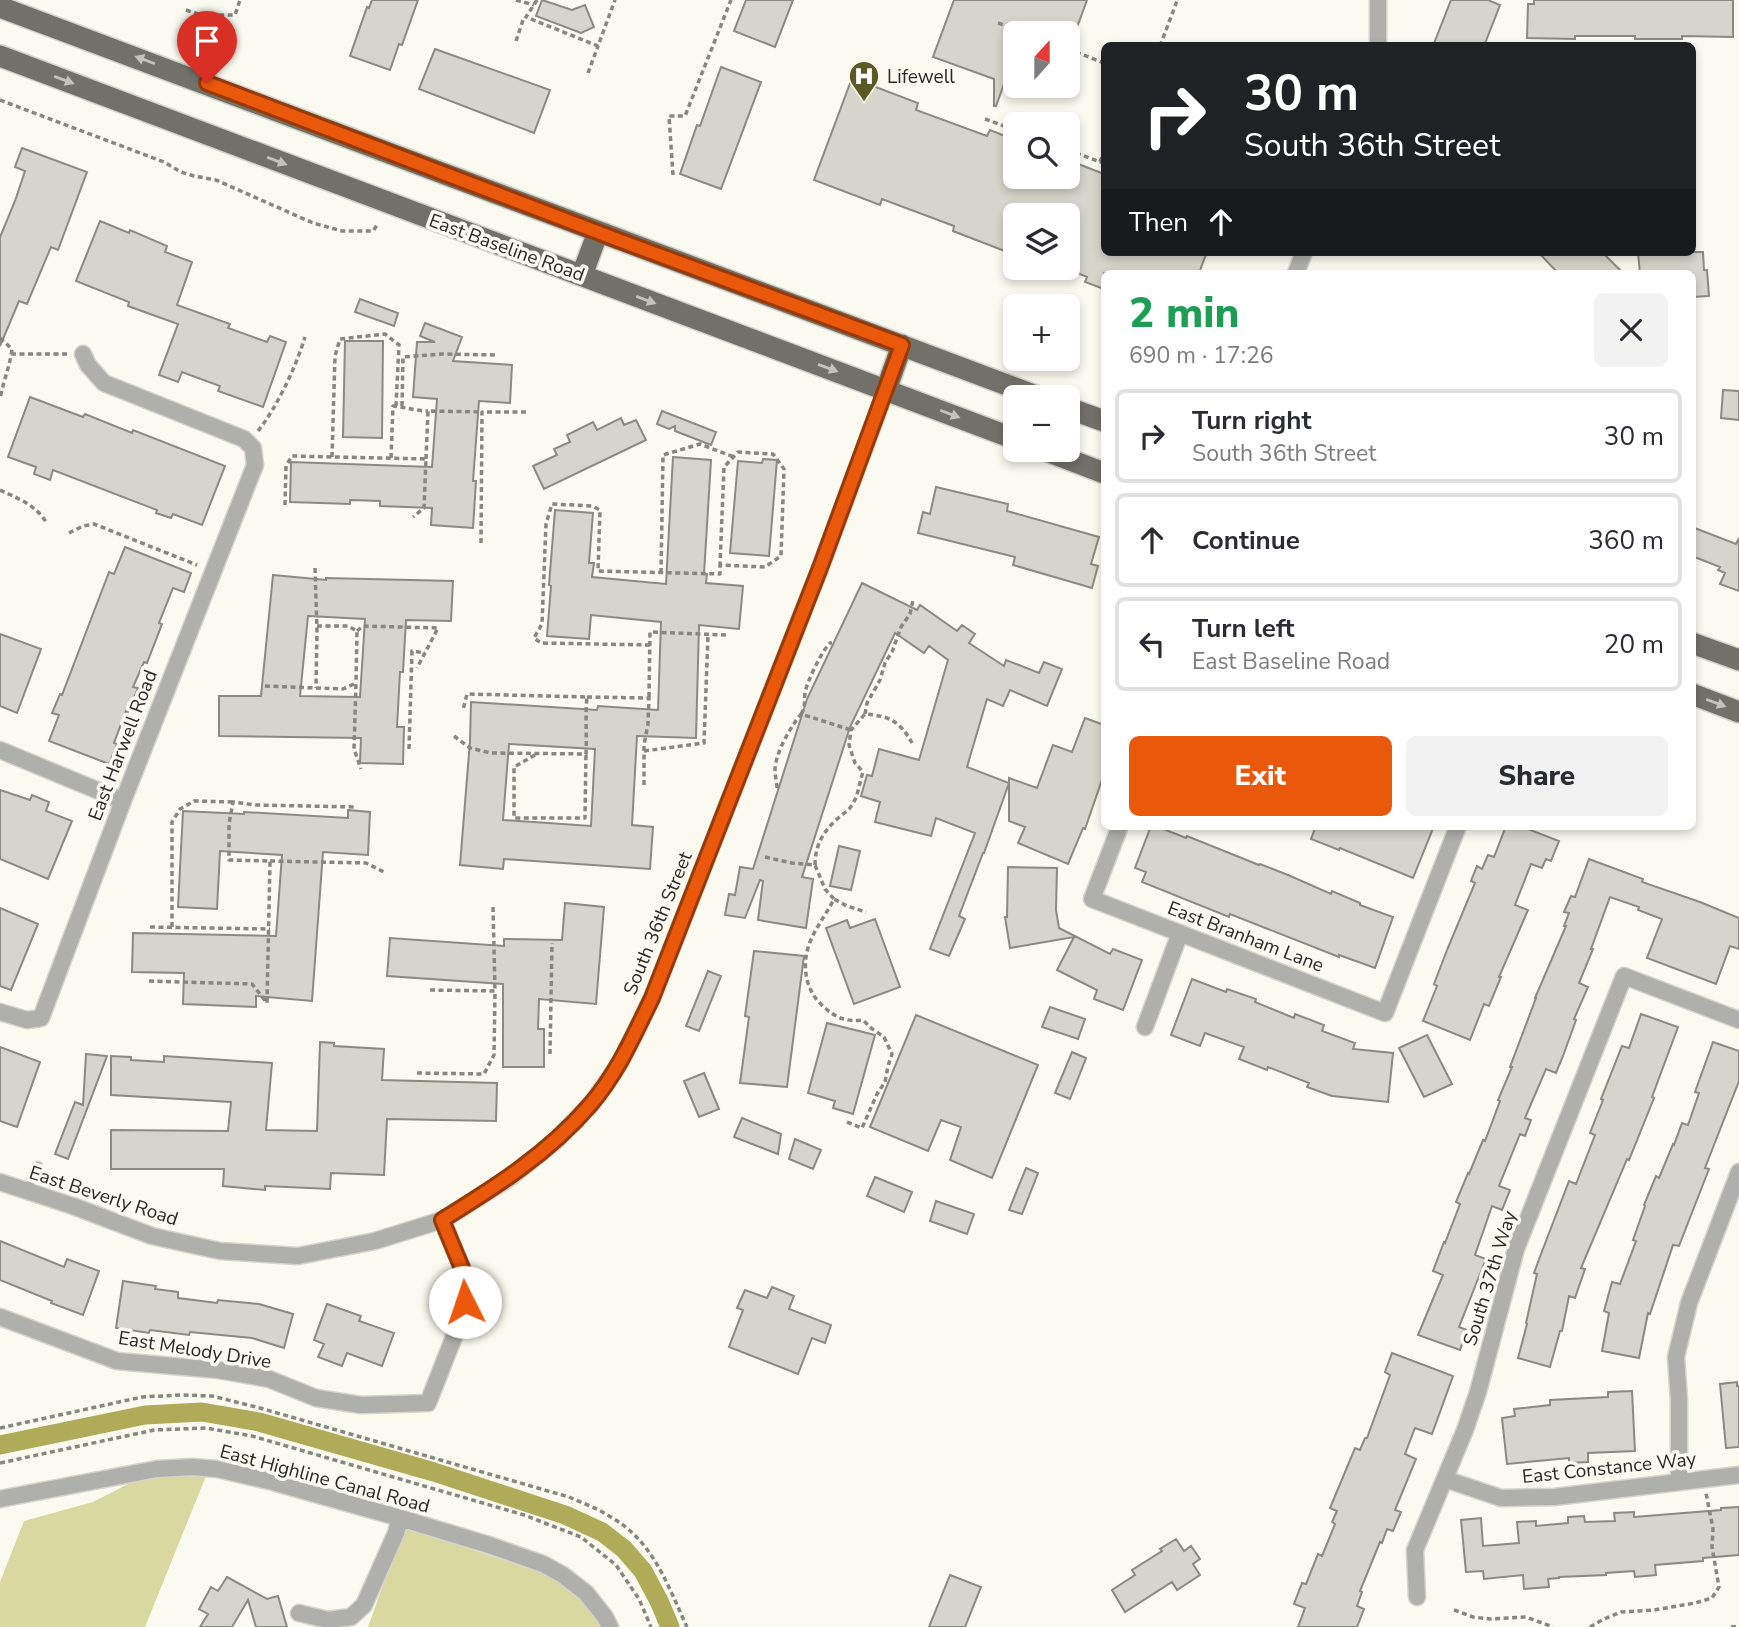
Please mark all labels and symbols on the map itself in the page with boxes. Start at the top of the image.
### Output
pin [177,11,237,83]
north arrow [1003,21,1080,98]
one-way arrow [134,54,155,65]
hospital icon: Lifewell [847,59,881,103]
place label: Lifewell [887,64,955,90]
one-way arrow [53,75,74,86]
one-way arrow [266,155,287,166]
street label: East Baseline Road [425,208,588,288]
one-way arrow [636,294,657,305]
one-way arrow [817,363,838,374]
one-way arrow [940,409,961,420]
street label: East Harwell Road [82,666,164,825]
one-way arrow [1705,698,1726,709]
street label: South 36th Street [617,848,699,999]
street label: East Branham Lane [1164,895,1327,979]
street label: East Beverly Road [26,1160,182,1232]
street label: South 37th Way [1457,1207,1523,1349]
position arrow [428,1265,502,1339]
street label: East Melody Drive [116,1325,273,1375]
street label: East Highline Canal Road [217,1438,433,1520]
street label: East Constance Way [1521,1446,1698,1490]

